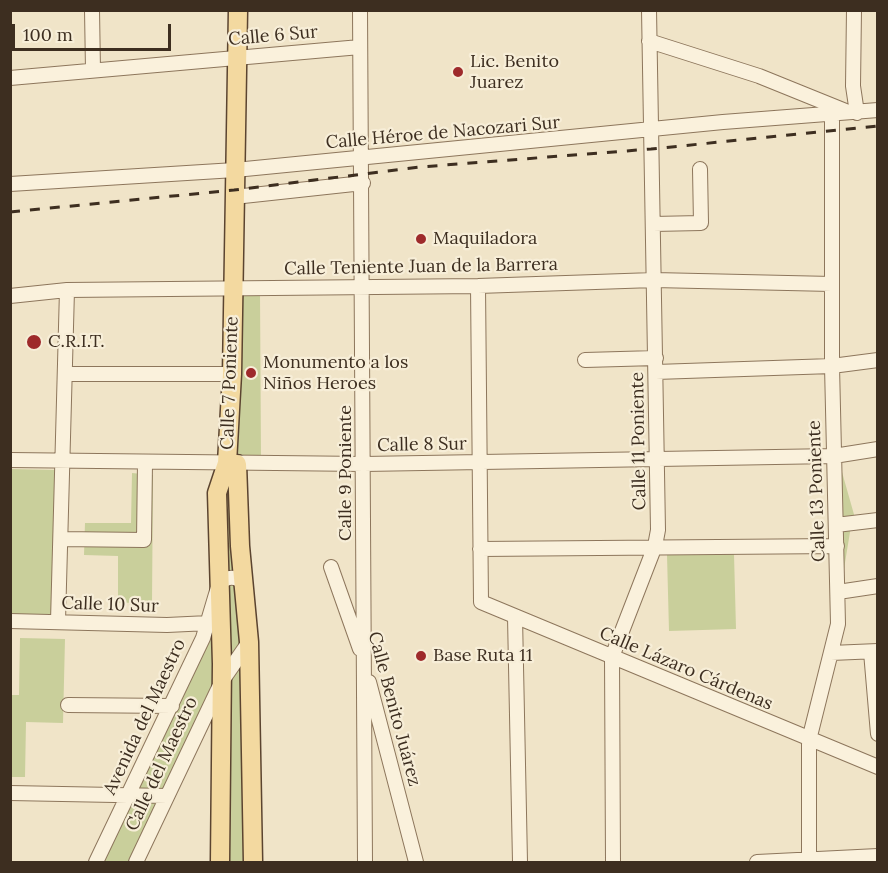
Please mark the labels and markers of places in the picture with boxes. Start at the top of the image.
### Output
place label: Lic. Benito Juarez [470,51,559,94]
marker: Lic. Benito Juarez [451,65,465,79]
place label: Maquiladora [433,228,537,250]
marker: Maquiladora [414,232,428,246]
place label: C.R.I.T. [48,331,105,353]
marker: C.R.I.T. [25,333,43,351]
place label: Monumento a los Niños Heroes [263,352,408,394]
marker: Monumento a los Niños Heroes [244,366,258,380]
place label: Base Ruta 11 [433,645,532,667]
marker: Base Ruta 11 [414,649,428,663]

